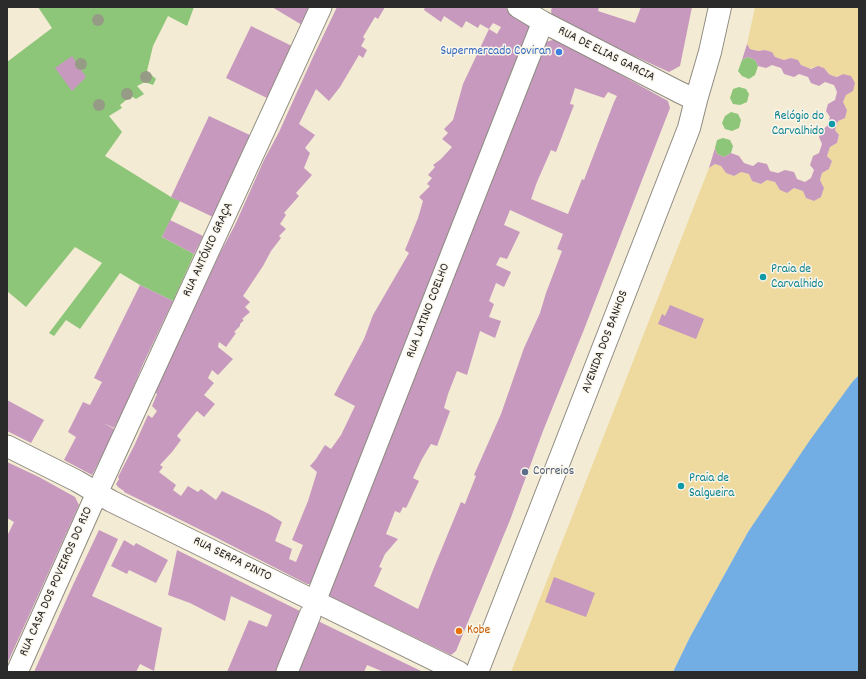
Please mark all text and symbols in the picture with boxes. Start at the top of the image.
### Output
street label: RUA DE ELIAS GARCIA [555,24,657,86]
place label: Supermercado Coviran [441,44,551,60]
marker: Supermercado Coviran [554,47,564,57]
place label: Relógio do Carvalhido [772,109,824,140]
marker: Relógio do Carvalhido [827,119,837,129]
street label: RUA ANTÓNIO GRAÇA [180,200,238,300]
street label: RUA LATINO COELHO [404,261,454,361]
place label: Praia de Carvalhido [771,262,823,293]
marker: Praia de Carvalhido [758,272,768,282]
street label: AVENIDA DOS BANHOS [579,288,633,396]
place label: Correios [533,464,574,480]
marker: Correios [520,467,530,477]
place label: Praia de Salgueira [689,471,734,502]
marker: Praia de Salgueira [676,481,686,491]
street label: RUA CASA DOS POVEIROS DO RIO [17,505,97,659]
street label: RUA SERPA PINTO [190,534,274,586]
place label: Kobe [467,623,490,639]
marker: Kobe [454,626,464,636]

